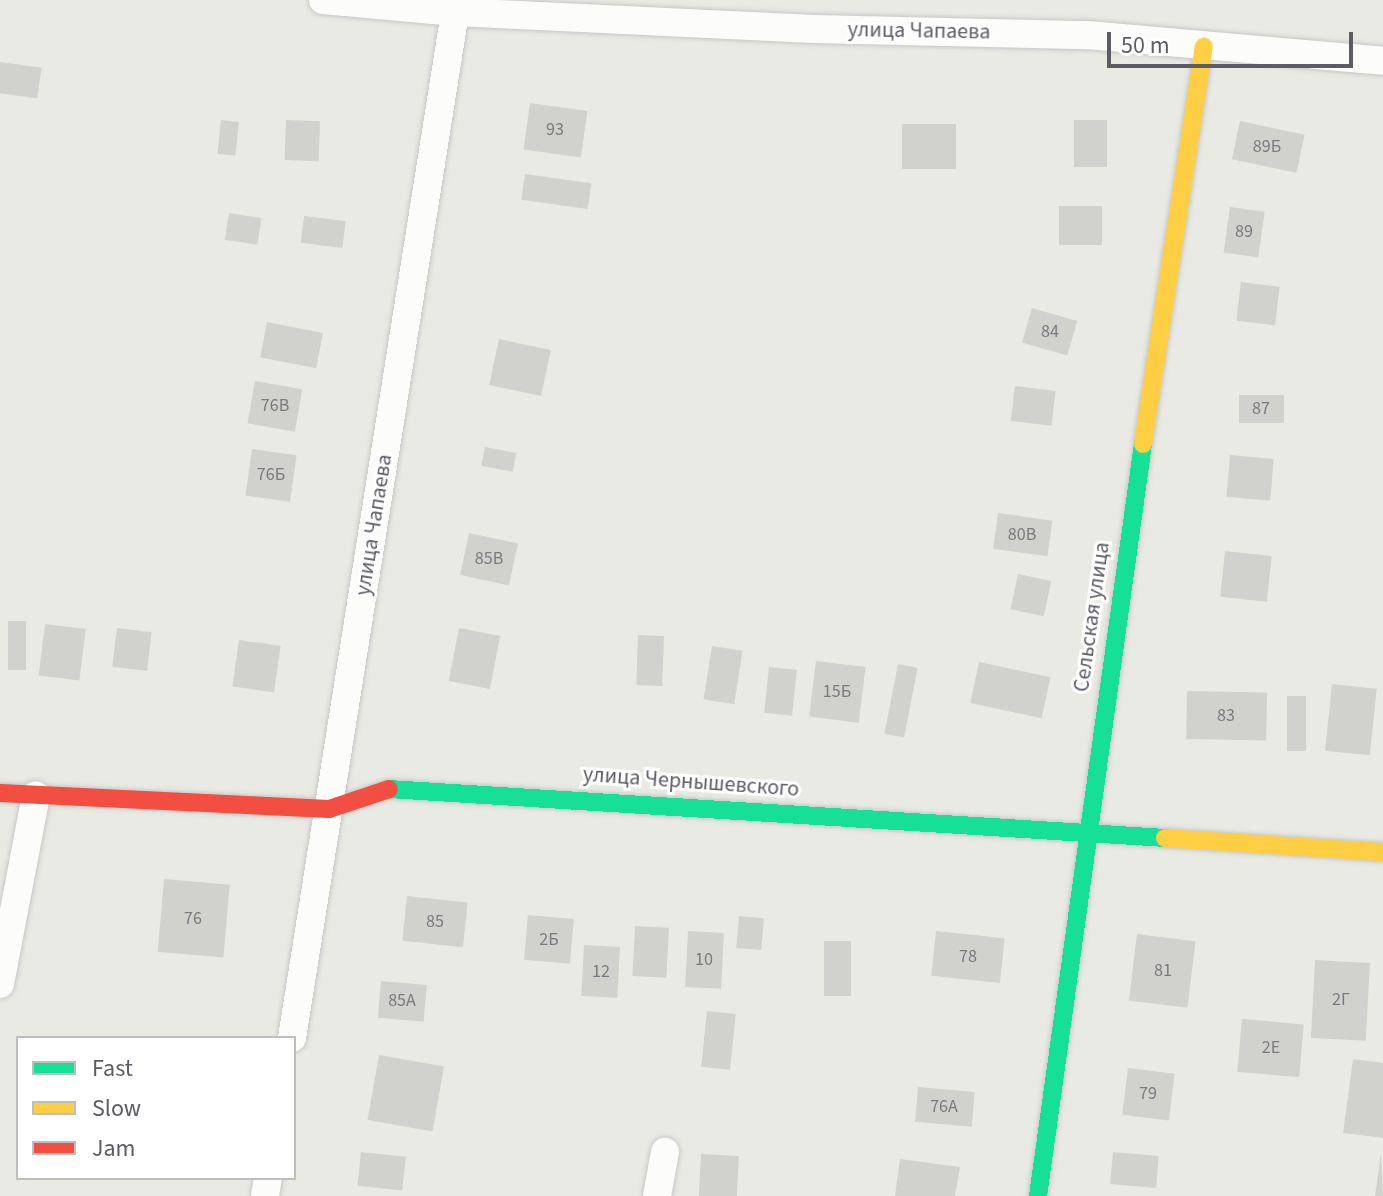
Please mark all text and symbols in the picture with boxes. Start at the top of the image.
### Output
scale bar [1111,16,1357,66]
street label: улица Чапаева [847,17,991,45]
text: 50 m [1121,28,1170,63]
house number: 93 [546,119,564,141]
house number: 89Б [1253,136,1281,158]
house number: 89 [1235,221,1253,243]
house number: 84 [1041,321,1059,343]
house number: 76В [261,395,289,417]
house number: 87 [1252,398,1270,420]
street label: улица Чапаева [350,452,398,598]
house number: 76Б [257,464,285,486]
house number: 80В [1008,524,1036,546]
street label: Сельская улица [1068,540,1116,694]
house number: 85В [475,548,503,570]
house number: 15Б [823,681,851,703]
house number: 83 [1217,705,1235,727]
street label: улица Чернышевского [582,761,800,803]
house number: 76 [184,908,202,930]
house number: 85 [426,911,444,933]
house number: 2Б [539,929,559,951]
house number: 78 [959,946,977,968]
house number: 10 [695,949,713,971]
house number: 81 [1154,960,1172,982]
house number: 12 [592,961,610,983]
house number: 2Г [1332,989,1350,1011]
house number: 85А [388,990,416,1012]
legend [16,1036,296,1180]
house number: 2Е [1262,1037,1280,1059]
text: Fast [92,1051,133,1086]
house number: 79 [1139,1083,1157,1105]
text: Slow [92,1091,141,1126]
house number: 76А [930,1096,958,1118]
text: Jam [92,1131,136,1166]

